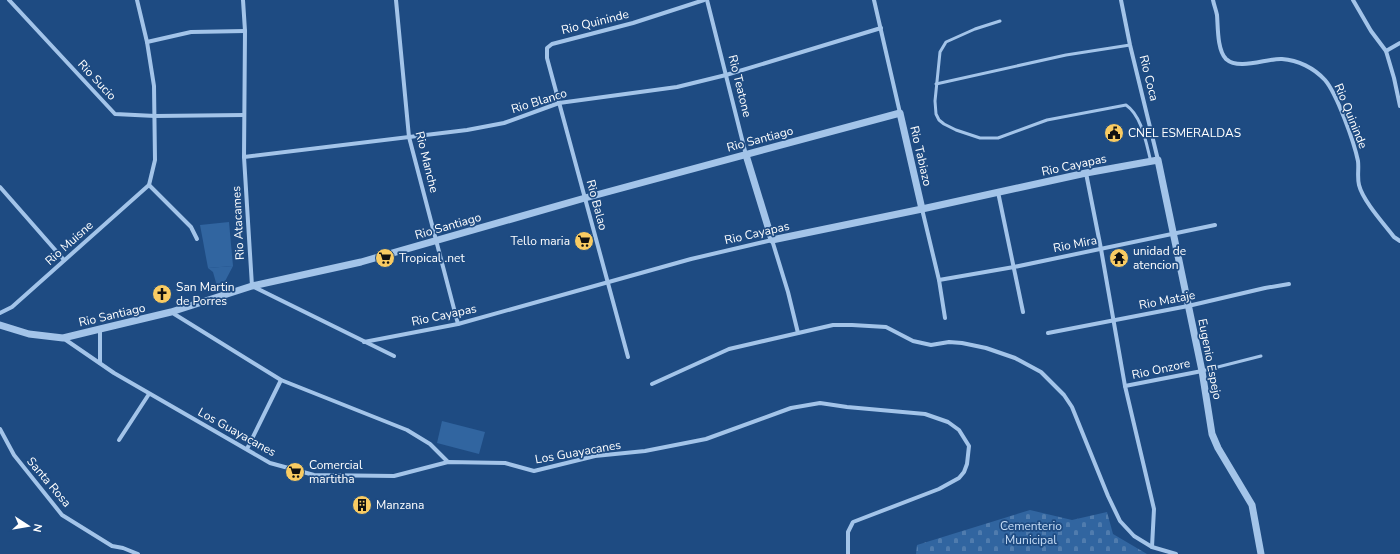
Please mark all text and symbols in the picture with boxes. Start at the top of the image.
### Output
street label: Rio Quininde [560,6,630,38]
street label: Rio Teatone [725,53,755,119]
street label: Rio Coca [1136,53,1162,103]
street label: Rio Sucio [74,56,120,104]
street label: Rio Quininde [1331,81,1371,151]
street label: Rio Blanco [509,85,569,117]
street label: Rio Santiago [725,122,795,156]
public building icon: CNEL ESMERALDAS [1103,122,1125,144]
street label: Rio Tabiazo [906,124,936,188]
place label: CNEL ESMERALDAS [1128,125,1241,141]
street label: Rio Manche [412,130,442,194]
street label: Rio Cayapas [1040,150,1108,180]
street label: Rio Balao [583,178,611,232]
street label: Rio Atacames [228,185,248,260]
street label: Rio Santiago [413,209,483,243]
street label: Rio Muisne [42,217,96,269]
street label: Rio Cayapas [723,218,791,248]
supermarket icon: Tello maria [573,230,595,252]
street label: Rio Mira [1052,232,1098,256]
place label: Tello maria [510,233,570,249]
place label: unidad de atencion [1133,243,1186,273]
supermarket icon: Tropical .net [374,247,396,269]
temple icon: unidad de atencion [1108,247,1130,269]
place label: Tropical .net [399,250,465,266]
place label: San Martin de Porres [176,279,235,309]
church icon: San Martin de Porres [151,283,173,305]
street label: Rio Mataje [1138,287,1196,313]
street label: Rio Santiago [77,299,147,330]
street label: Rio Cayapas [410,300,478,330]
street label: Eugenio Espejo [1194,317,1226,401]
street label: Rio Onzore [1130,355,1192,383]
street label: Los Guayacanes [195,404,279,460]
street label: Los Guayacanes [534,437,622,467]
street label: Santa Rosa [23,454,75,510]
place label: Comercial martitha [309,457,363,487]
supermarket icon: Comercial martitha [284,461,306,483]
building icon: Manzana [351,494,373,516]
place label: Manzana [376,497,424,513]
north arrow [8,506,48,546]
park label: Cementerio Municipal [1000,518,1062,548]
text: N [29,522,45,534]

